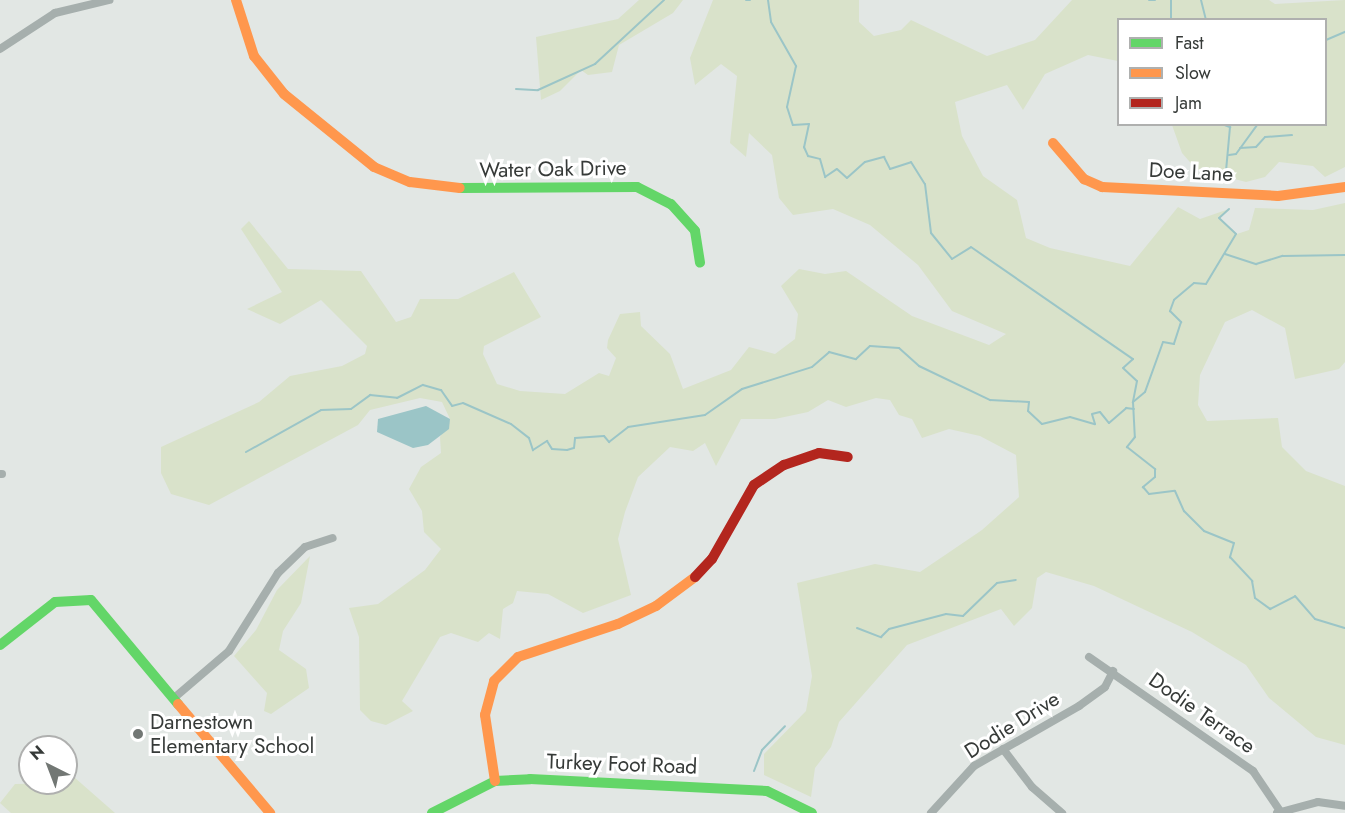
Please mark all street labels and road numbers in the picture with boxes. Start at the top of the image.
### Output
street label: Water Oak Drive [479,155,627,183]
street label: Doe Lane [1148,157,1234,187]
street label: Dodie Terrace [1144,667,1260,759]
street label: Dodie Drive [960,686,1064,764]
street label: Turkey Foot Road [546,749,698,779]

